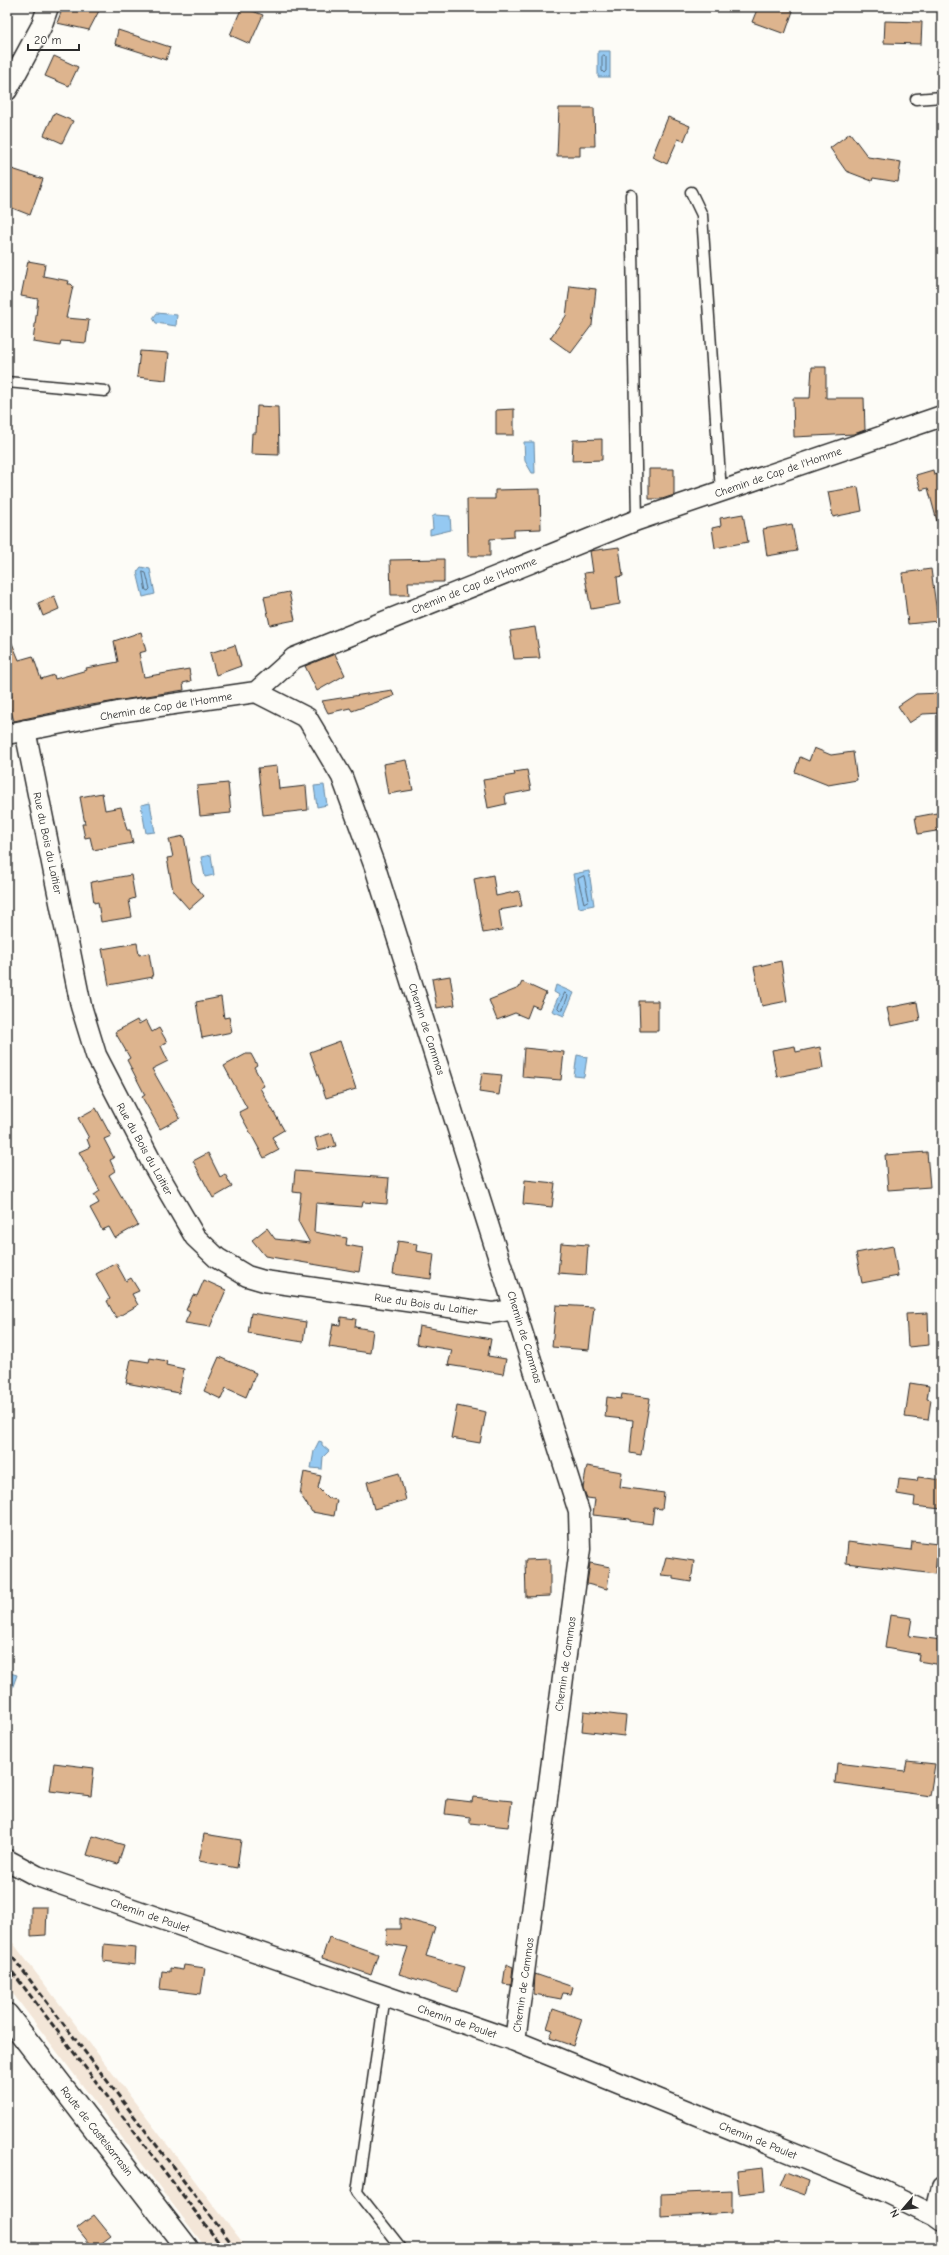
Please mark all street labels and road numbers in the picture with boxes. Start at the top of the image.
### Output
street label: Chemin de Cap de l'Homme [713,444,844,500]
street label: Chemin de Cap de l'Homme [410,554,539,617]
street label: Chemin de Cap de l'Homme [99,690,234,723]
street label: Rue du Bois du Laitier [30,791,65,896]
street label: Chemin de Cammas [406,982,448,1077]
street label: Rue du Bois du Laitier [114,1101,176,1198]
street label: Chemin de Cammas [504,1290,545,1385]
street label: Rue du Bois du Laitier [374,1291,479,1318]
street label: Chemin de Cammas [552,1616,579,1712]
street label: Chemin de Paulet [109,1896,192,1935]
street label: Chemin de Cammas [510,1937,537,2033]
street label: Chemin de Paulet [416,2002,499,2041]
street label: Route de Castelsarrasin [58,2084,136,2179]
street label: Chemin de Paulet [717,2119,799,2162]

